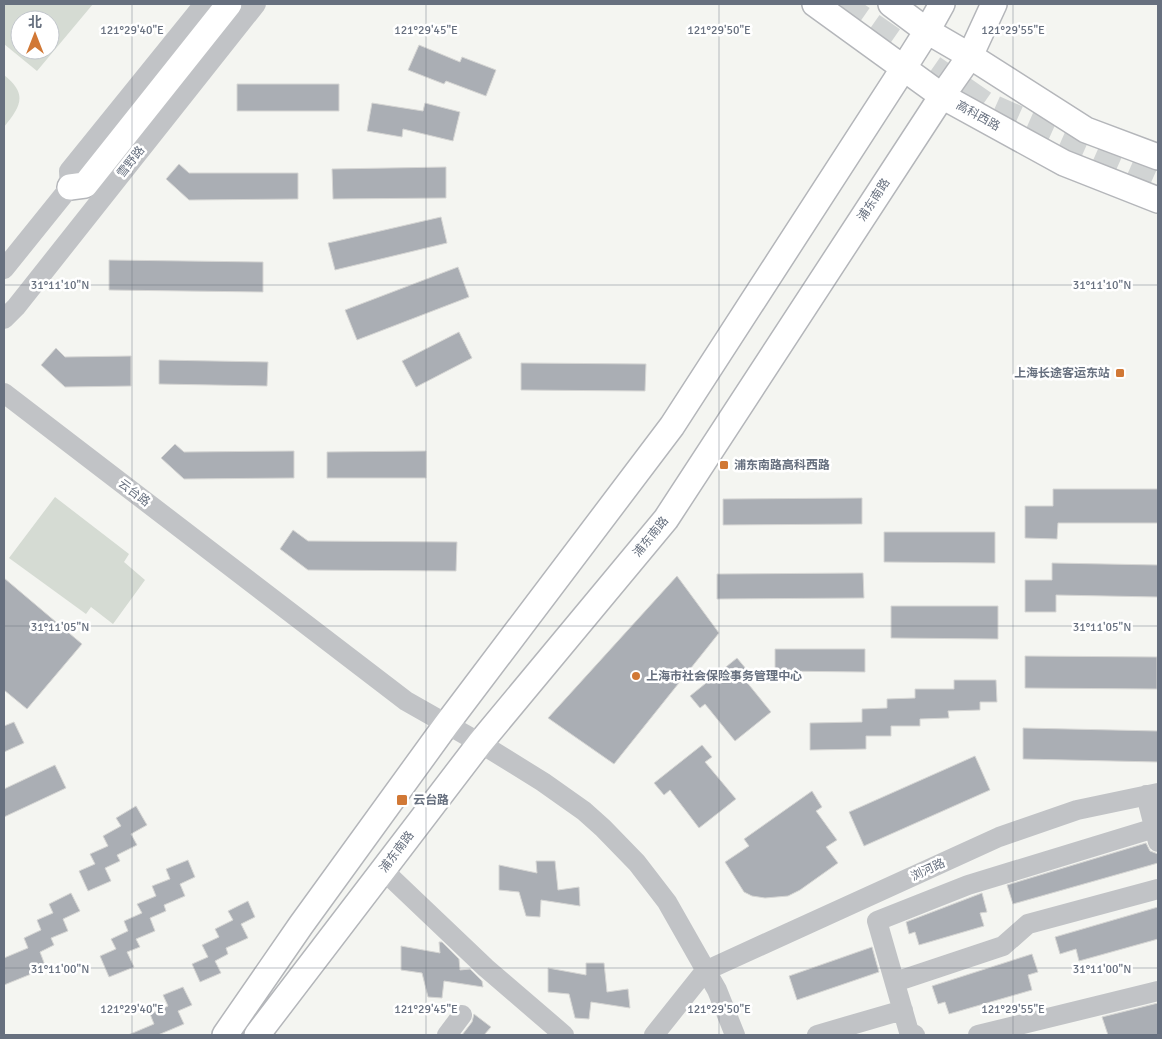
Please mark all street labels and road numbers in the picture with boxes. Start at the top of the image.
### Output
street label: 高科西路 [953,98,1003,134]
street label: 雪野路 [114,143,148,181]
street label: 浦东南路 [855,176,893,224]
street label: 云台路 [115,476,153,510]
street label: 浦东南路 [630,514,672,560]
street label: 浦东南路 [377,828,417,876]
street label: 浏河路 [909,856,947,884]

